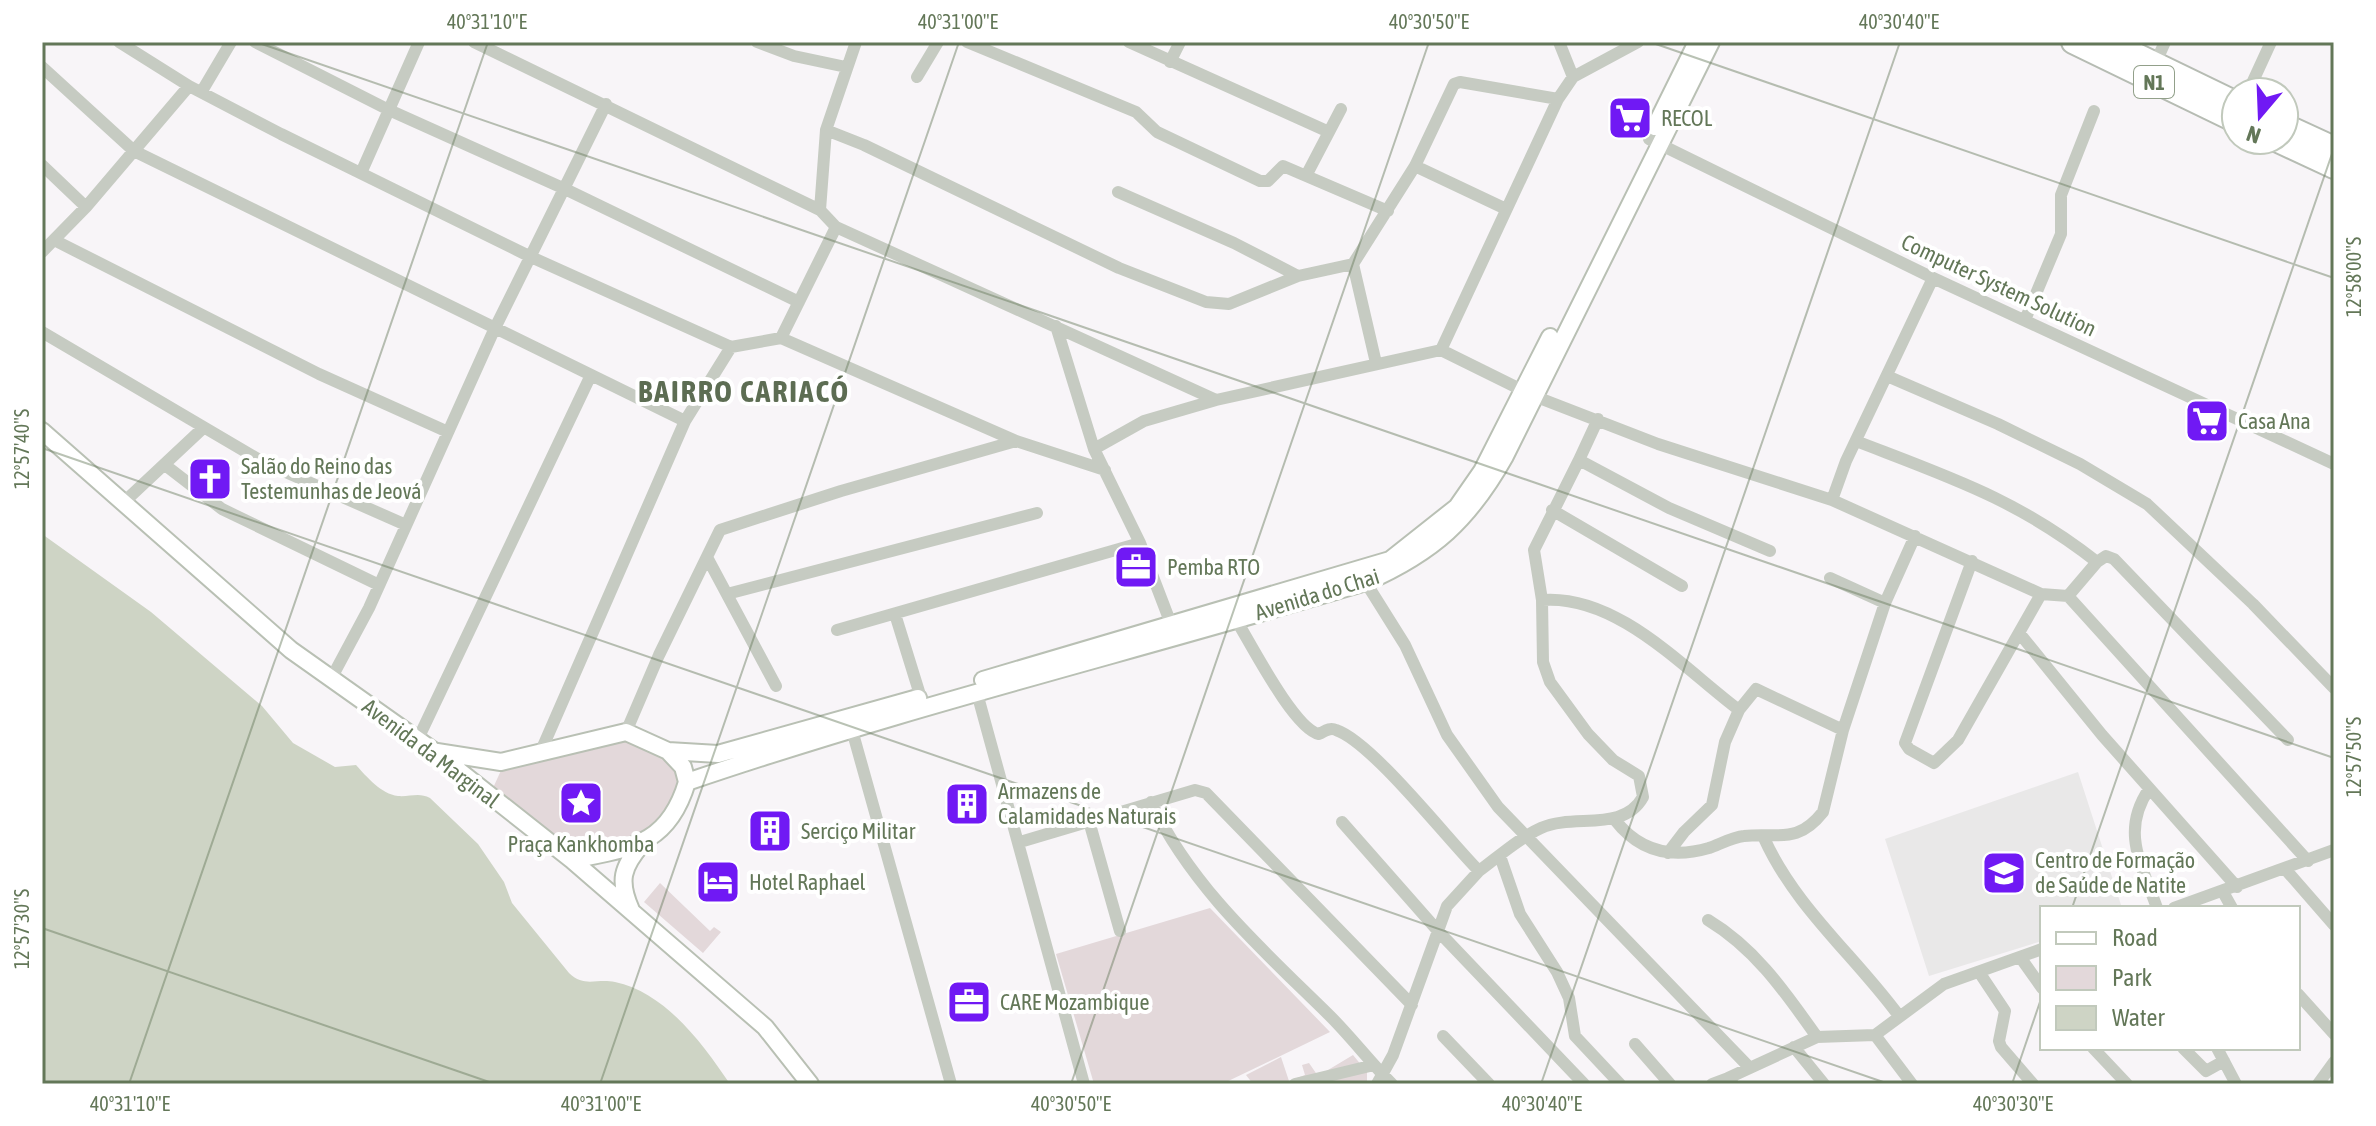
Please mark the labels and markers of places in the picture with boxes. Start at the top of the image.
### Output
supermarket icon: RECOL [1606,94,1654,142]
place label: RECOL [1661,105,1713,131]
supermarket icon: Casa Ana [2183,397,2231,445]
place label: Casa Ana [2238,408,2311,434]
place label: Salão do Reino das Testemunhas de Jeová [241,453,422,504]
church icon: Salão do Reino das Testemunhas de Jeová [186,455,234,503]
office icon: Pemba RTO [1112,543,1160,591]
place label: Pemba RTO [1167,554,1260,580]
place label: Armazens de Calamidades Naturais [998,778,1176,829]
place icon: Praça Kankhomba [557,779,605,827]
building icon: Armazens de Calamidades Naturais [943,780,991,828]
building icon: Serciço Militar [746,807,794,855]
place label: Serciço Militar [801,818,916,844]
place label: Praça Kankhomba [508,831,654,857]
place label: Centro de Formação de Saúde de Natite [2035,847,2195,898]
school or university icon: Centro de Formação de Saúde de Natite [1980,849,2028,897]
hotel icon: Hotel Raphael [694,858,742,906]
place label: Hotel Raphael [749,869,866,895]
office icon: CARE Mozambique [945,978,993,1026]
place label: CARE Mozambique [1000,989,1149,1015]

